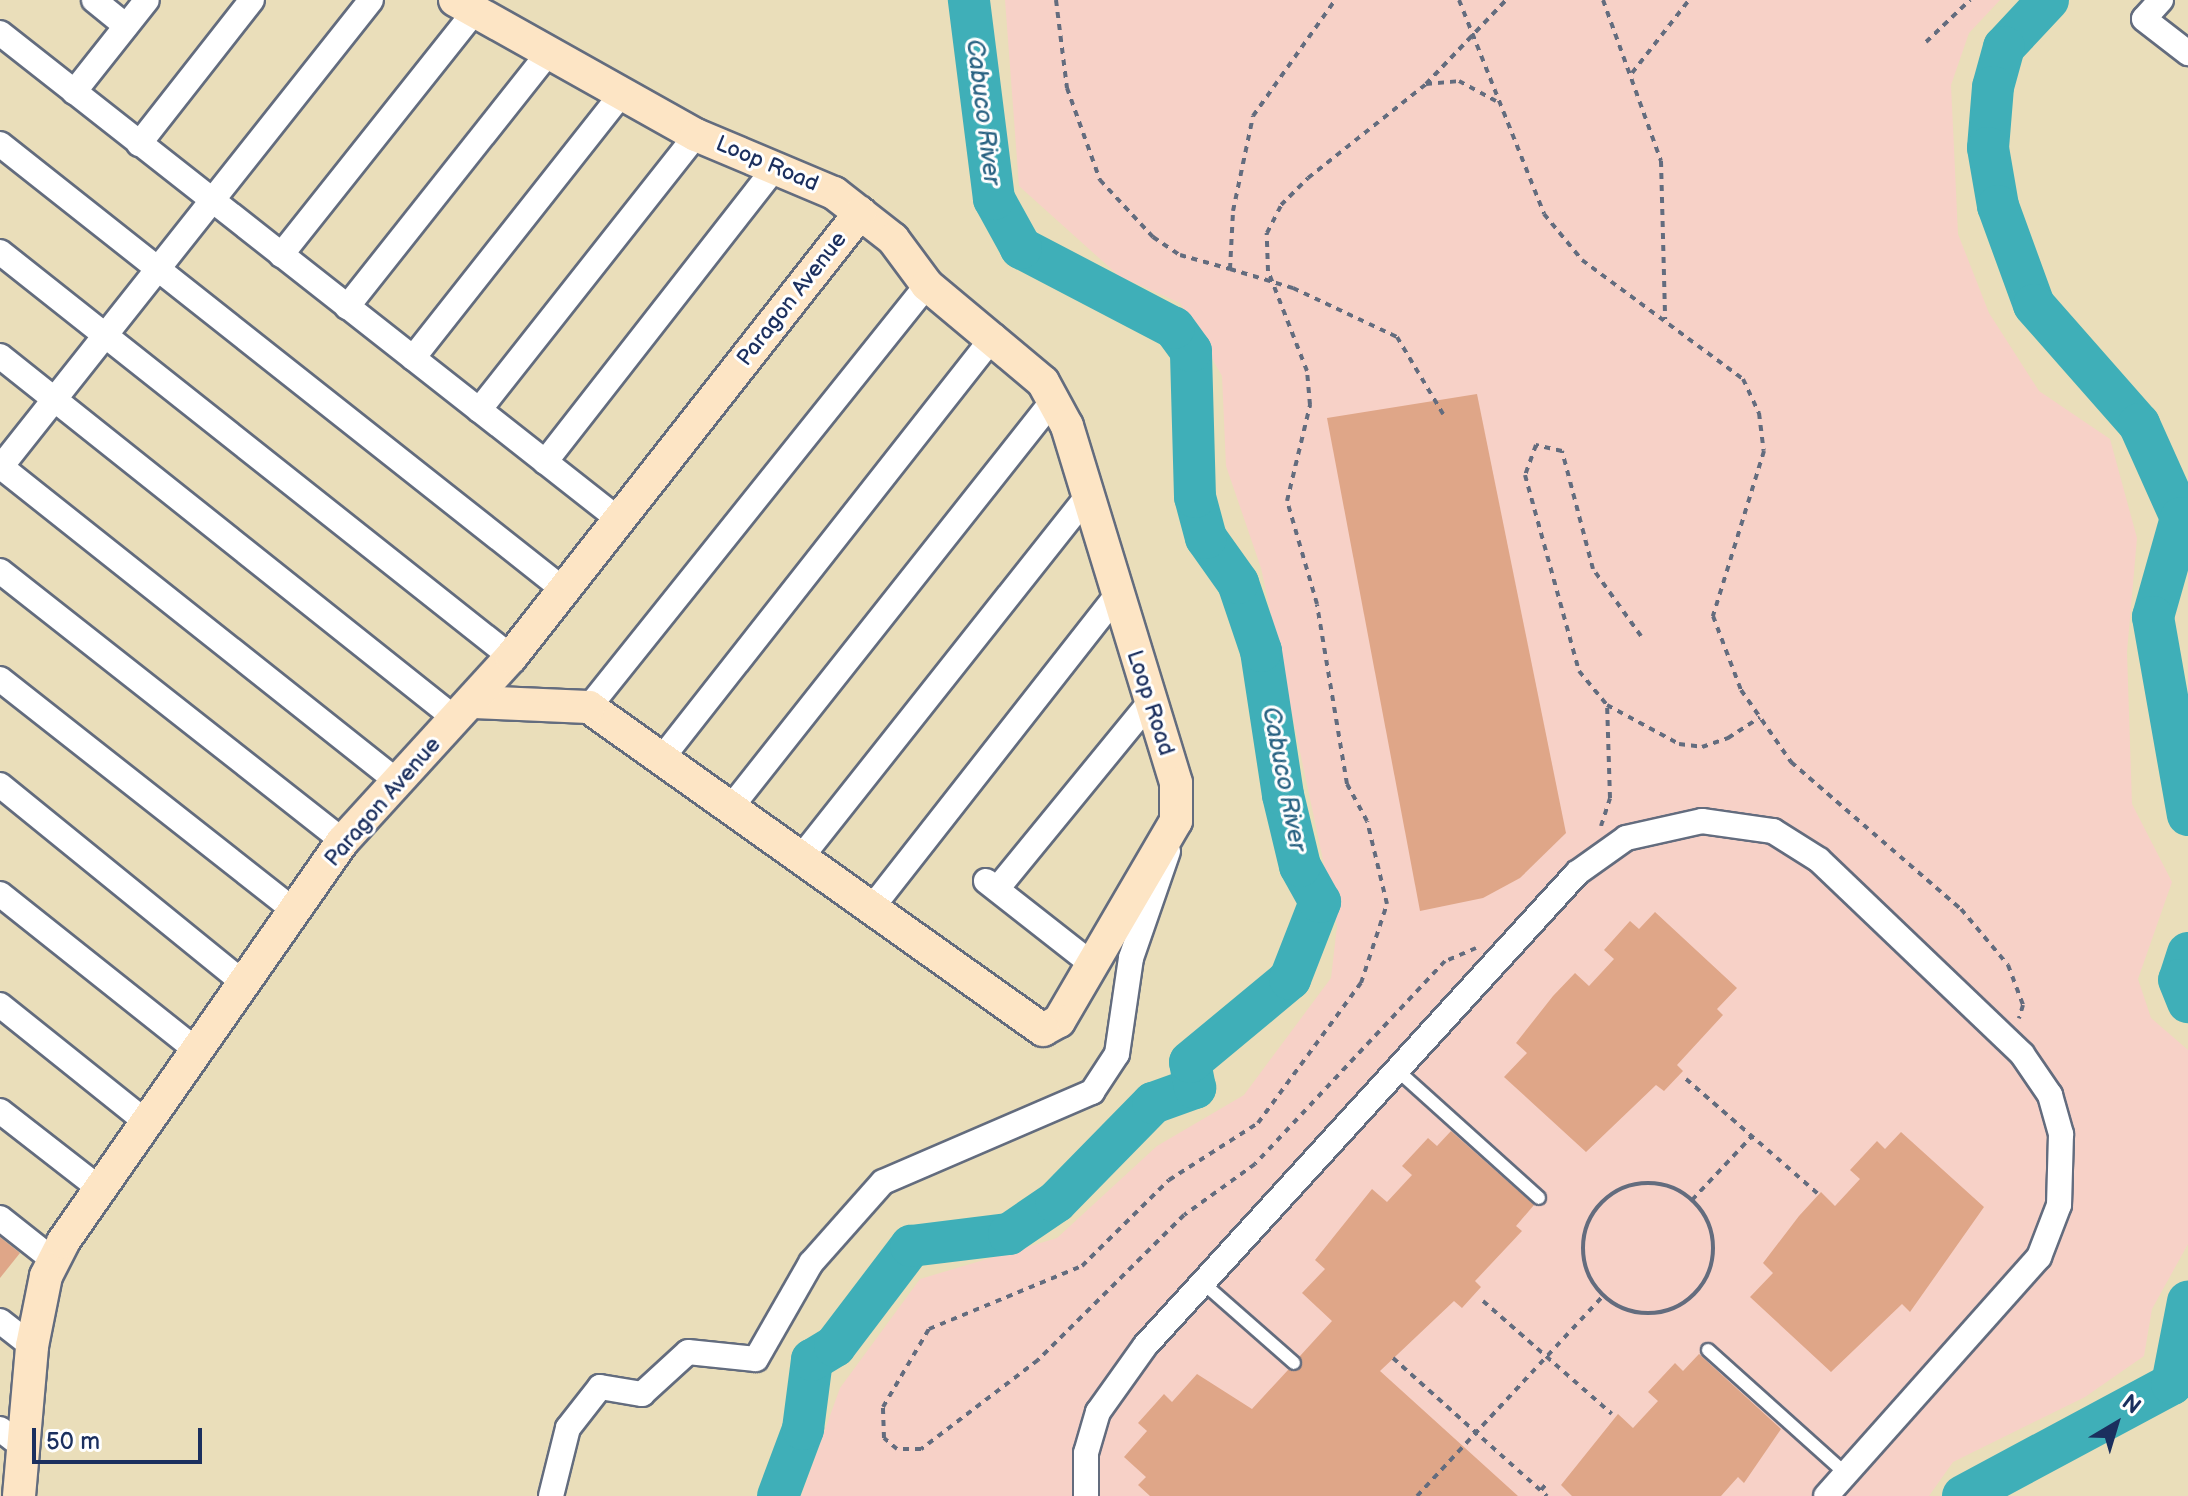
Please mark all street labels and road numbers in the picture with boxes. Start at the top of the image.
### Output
street label: Loop Road [712,131,822,197]
street label: Paragon Avenue [731,227,853,371]
street label: Loop Road [1121,647,1179,759]
street label: Paragon Avenue [320,732,446,872]

